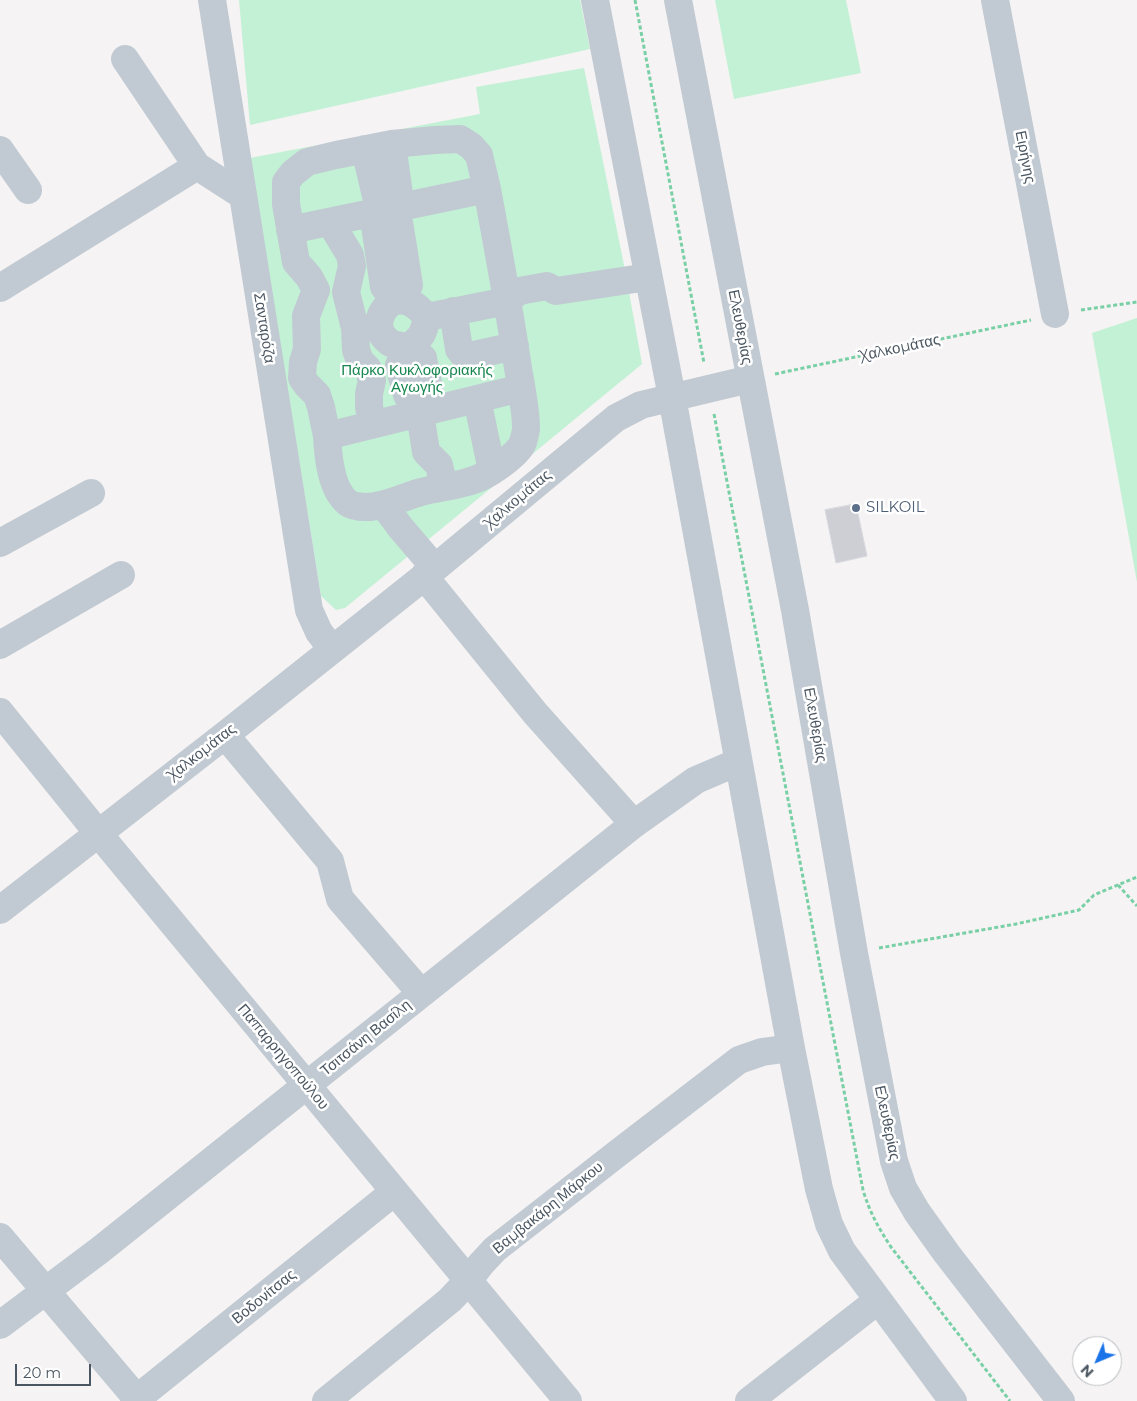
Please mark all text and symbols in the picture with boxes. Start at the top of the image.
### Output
street label: Ειρήνης [1011,129,1039,185]
street label: Ελευθερίας [724,288,756,366]
street label: Σανταρόζα [250,292,278,364]
street label: Χαλκομάτας [858,331,942,365]
park label: Πάρκο Κυκλοφοριακής Αγωγής [341,362,493,397]
street label: Χαλκομάτας [481,466,555,532]
place label: SILKOIL [866,499,925,517]
marker: SILKOIL [850,502,862,514]
street label: Ελευθερίας [800,686,830,764]
street label: Χαλκομάτας [164,720,240,784]
street label: Τσιτσάνη Βασίλη [317,996,415,1080]
street label: Παπαρρηγοπούλου [234,1001,332,1113]
street label: Ελευθερίας [870,1084,904,1162]
street label: Βαμβακάρη Μάρκου [489,1158,607,1258]
street label: Βοδονίτσας [229,1266,299,1328]
north arrow [1072,1336,1122,1386]
scale bar [18,1354,94,1386]
text: N [1077,1361,1097,1381]
text: 20 m [23,1363,61,1382]

